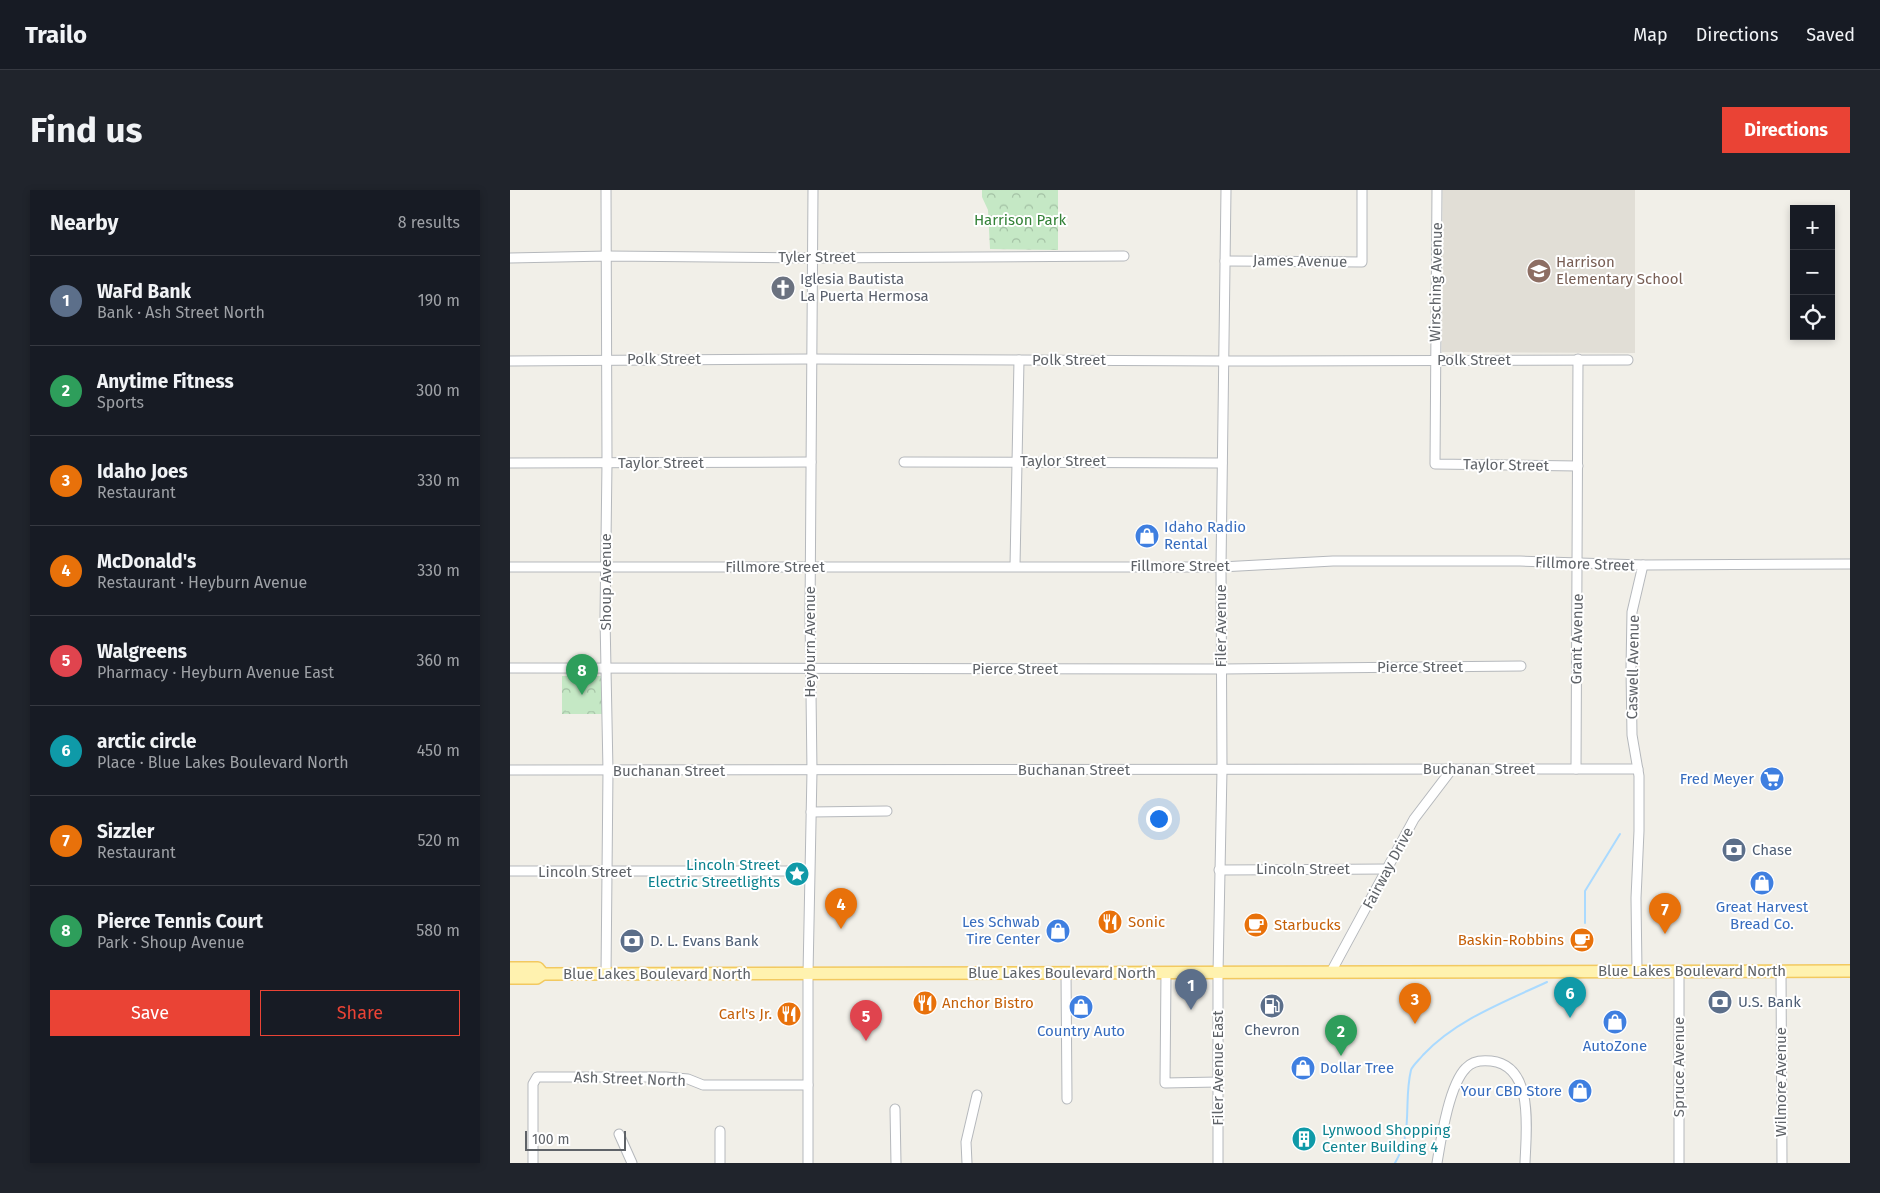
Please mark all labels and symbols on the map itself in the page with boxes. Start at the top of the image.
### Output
park label: Harrison Park [974,211,1066,229]
street label: Wirsching Avenue [1426,222,1446,342]
street label: Tyler Street [778,248,856,266]
street label: James Avenue [1253,251,1347,271]
place label: Harrison Elementary School [1556,253,1684,288]
school or university icon: Harrison Elementary School [1526,258,1552,284]
place label: Iglesia Bautista La Puerta Hermosa [800,270,929,305]
church icon: Iglesia Bautista La Puerta Hermosa [770,275,796,301]
street label: Polk Street [627,350,701,368]
street label: Polk Street [1032,351,1106,369]
street label: Polk Street [1437,351,1511,369]
street label: Taylor Street [1020,452,1107,470]
street label: Taylor Street [618,454,705,472]
street label: Taylor Street [1463,455,1550,475]
place label: Idaho Radio Rental [1164,518,1246,553]
shop icon: Idaho Radio Rental [1134,523,1160,549]
street label: Shoup Avenue [597,533,615,631]
street label: Fillmore Street [1535,553,1636,575]
street label: Fillmore Street [1130,557,1230,575]
street label: Fillmore Street [725,558,825,576]
street label: Filer Avenue [1212,584,1230,668]
street label: Heyburn Avenue [801,586,819,698]
street label: Grant Avenue [1567,593,1587,685]
street label: Caswell Avenue [1623,615,1643,719]
pin: 8 [566,654,598,695]
street label: Pierce Street [1377,658,1464,676]
street label: Pierce Street [972,660,1059,678]
street label: Buchanan Street [1423,760,1536,778]
street label: Buchanan Street [1018,761,1131,779]
street label: Buchanan Street [613,762,726,780]
supermarket icon: Fred Meyer [1759,766,1785,792]
place label: Fred Meyer [1680,770,1754,788]
your location [1146,806,1172,832]
street label: Fairway Drive [1359,824,1417,912]
bank icon: Chase [1721,837,1747,863]
place label: Chase [1752,841,1792,859]
place label: Lincoln Street Electric Streetlights [648,856,781,891]
street label: Lincoln Street [1256,860,1351,878]
place icon: Lincoln Street Electric Streetlights [784,861,810,887]
street label: Lincoln Street [538,863,633,881]
shop icon: Great Harvest Bread Co. [1749,870,1775,896]
pin: 4 [825,888,857,929]
pin: 7 [1649,893,1681,934]
place label: Great Harvest Bread Co. [1716,898,1809,933]
restaurant icon: Sonic [1097,909,1123,935]
cafe icon: Starbucks [1243,912,1269,938]
place label: Les Schwab Tire Center [962,913,1040,948]
place label: Sonic [1128,913,1165,931]
place label: Starbucks [1274,916,1341,934]
shop icon: Les Schwab Tire Center [1045,918,1071,944]
cafe icon: Baskin-Robbins [1569,927,1595,953]
bank icon: D. L. Evans Bank [619,928,645,954]
place label: Baskin-Robbins [1458,931,1564,949]
place label: D. L. Evans Bank [650,932,759,950]
street label: Blue Lakes Boulevard North [1598,962,1786,980]
street label: Blue Lakes Boulevard North [968,964,1156,982]
street label: Blue Lakes Boulevard North [563,965,751,983]
pin: 1 [1175,969,1207,1010]
pin: 6 [1554,977,1586,1018]
pin: 3 [1399,983,1431,1024]
bank icon: U.S. Bank [1707,989,1733,1015]
restaurant icon: Anchor Bistro [912,990,938,1016]
fuel station icon: Chevron [1259,993,1285,1019]
place label: U.S. Bank [1738,993,1801,1011]
place label: Anchor Bistro [942,994,1034,1012]
shop icon: Country Auto [1068,994,1094,1020]
pin: 5 [850,1000,882,1041]
restaurant icon: Carl's Jr. [776,1001,802,1027]
place label: Carl's Jr. [719,1005,772,1023]
shop icon: AutoZone [1602,1009,1628,1035]
street label: Filer Avenue East [1209,1010,1227,1126]
pin: 2 [1325,1015,1357,1056]
street label: Spruce Avenue [1670,1017,1688,1117]
place label: Chevron [1244,1021,1300,1039]
place label: Country Auto [1037,1022,1125,1040]
street label: Wilmore Avenue [1772,1027,1790,1137]
place label: AutoZone [1583,1037,1647,1055]
shop icon: Dollar Tree [1290,1055,1316,1081]
place label: Dollar Tree [1320,1059,1394,1077]
street label: Ash Street North [574,1068,686,1090]
shop icon: Your CBD Store [1567,1078,1593,1104]
place label: Your CBD Store [1461,1082,1562,1100]
place label: Lynwood Shopping Center Building 4 [1322,1121,1450,1156]
building icon: Lynwood Shopping Center Building 4 [1291,1126,1317,1152]
scale bar [525,1128,626,1151]

